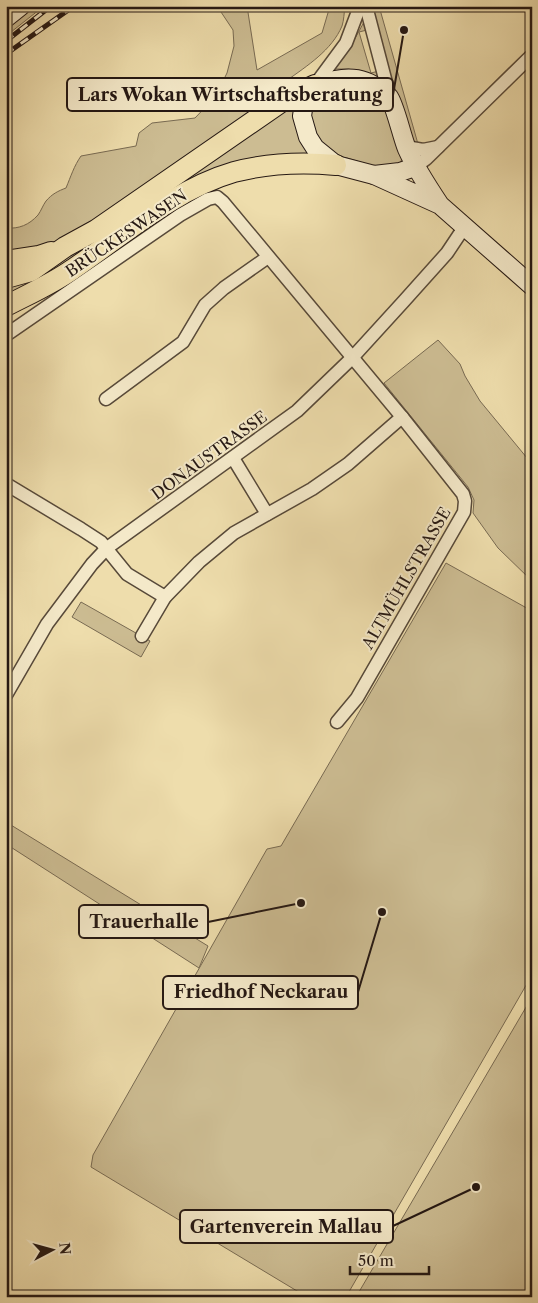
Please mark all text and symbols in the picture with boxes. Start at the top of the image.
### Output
callout: Lars Wokan Wirtschaftsberatung [67,78,393,111]
text: Lars Wokan Wirtschaftsberatung [78,84,383,106]
street label: BRÜCKESWASEN [61,185,191,281]
street label: DONAUSTRASSE [147,406,271,504]
street label: ALTMÜHLSTRASSE [357,503,455,653]
callout: Trauerhalle [79,905,208,938]
text: Trauerhalle [89,911,199,933]
callout: Friedhof Neckarau [163,976,358,1009]
text: Friedhof Neckarau [174,981,348,1003]
callout: Gartenverein Mallau [180,1210,393,1243]
text: Gartenverein Mallau [190,1216,382,1238]
north arrow [28,1226,78,1276]
text: N [55,1242,75,1256]
scale bar [350,1243,429,1275]
text: 50 m [358,1251,394,1270]

